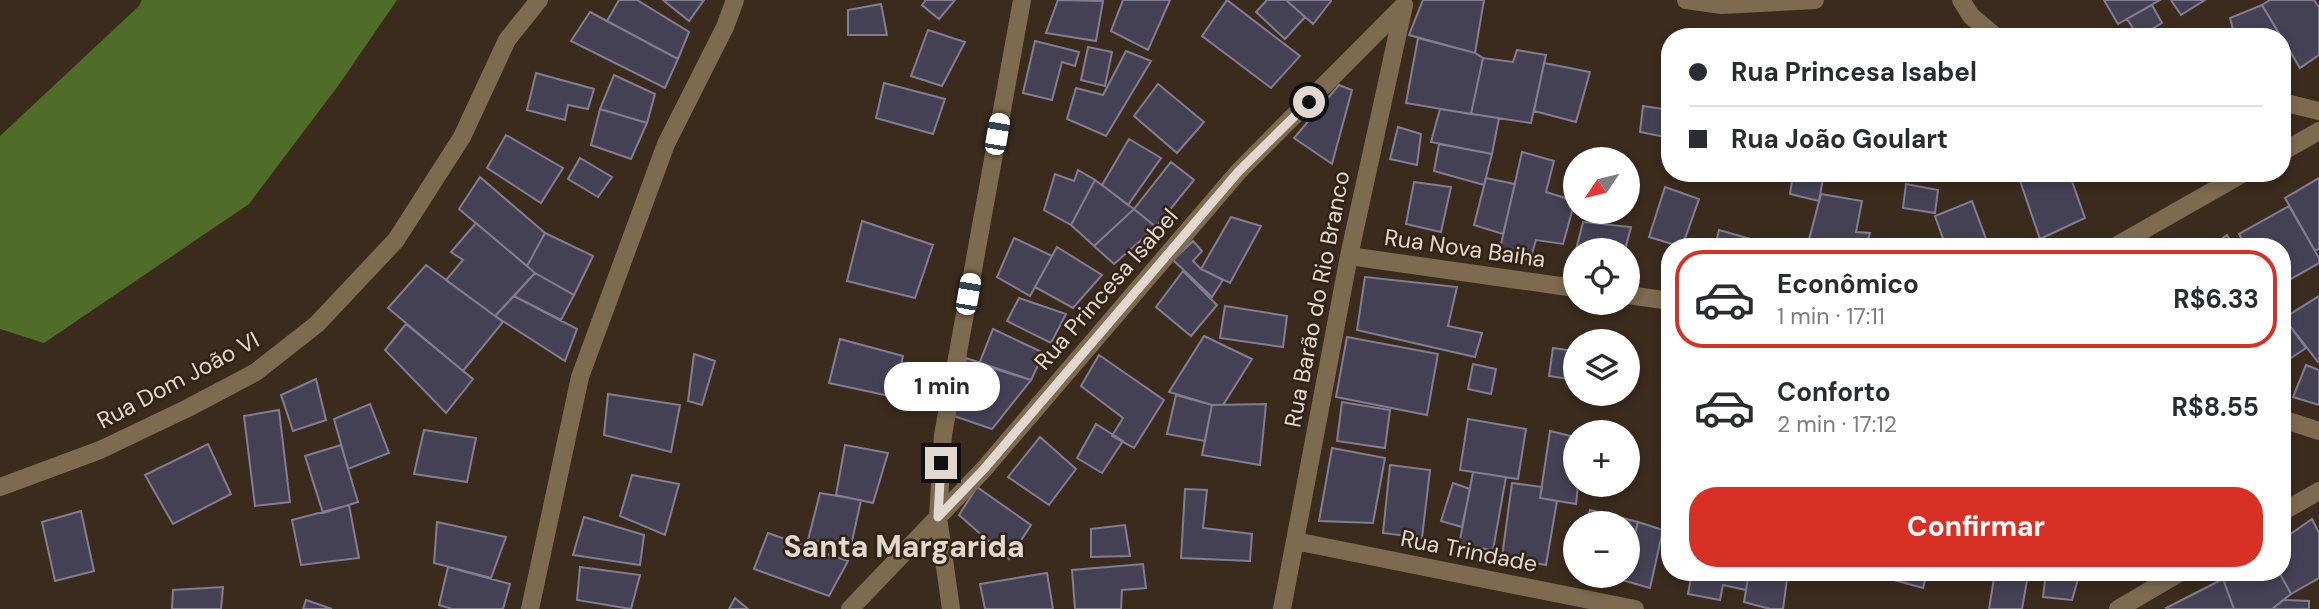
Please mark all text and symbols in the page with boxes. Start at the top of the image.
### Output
text: Rua Princesa Isabel [1731,55,1977,89]
route start [1293,86,1325,118]
car [984,111,1011,157]
text: Rua João Goulart [1731,122,1948,156]
north arrow [1563,147,1640,224]
map controls [1563,147,1640,588]
street label: Rua Barão do Rio Branco [1277,168,1357,430]
street label: Rua Princesa Isabel [1028,202,1184,376]
street label: Rua Nova Baiha [1383,222,1547,274]
button: locate [1563,238,1640,315]
text: Econômico [1777,267,1919,301]
icon: car [1693,268,1756,331]
car [955,271,982,317]
text: R$6.33 [2173,282,2259,316]
text: 1 min · 17:11 [1777,301,1885,331]
street label: Rua Dom João VI [92,325,264,435]
button: layers [1563,329,1640,406]
callout: 1 min [883,362,999,410]
text: 1 min [914,371,970,401]
text: Conforto [1777,375,1891,409]
icon: car [1693,376,1756,439]
text: R$8.55 [2172,390,2259,424]
text: 2 min · 17:12 [1777,409,1897,439]
button: + [1563,420,1640,497]
route end [925,447,957,479]
button: Confirmar [1689,487,2263,567]
button: − [1563,511,1640,588]
street label: Rua Trindade [1398,523,1540,579]
district label: Santa Margarida [783,527,1025,566]

